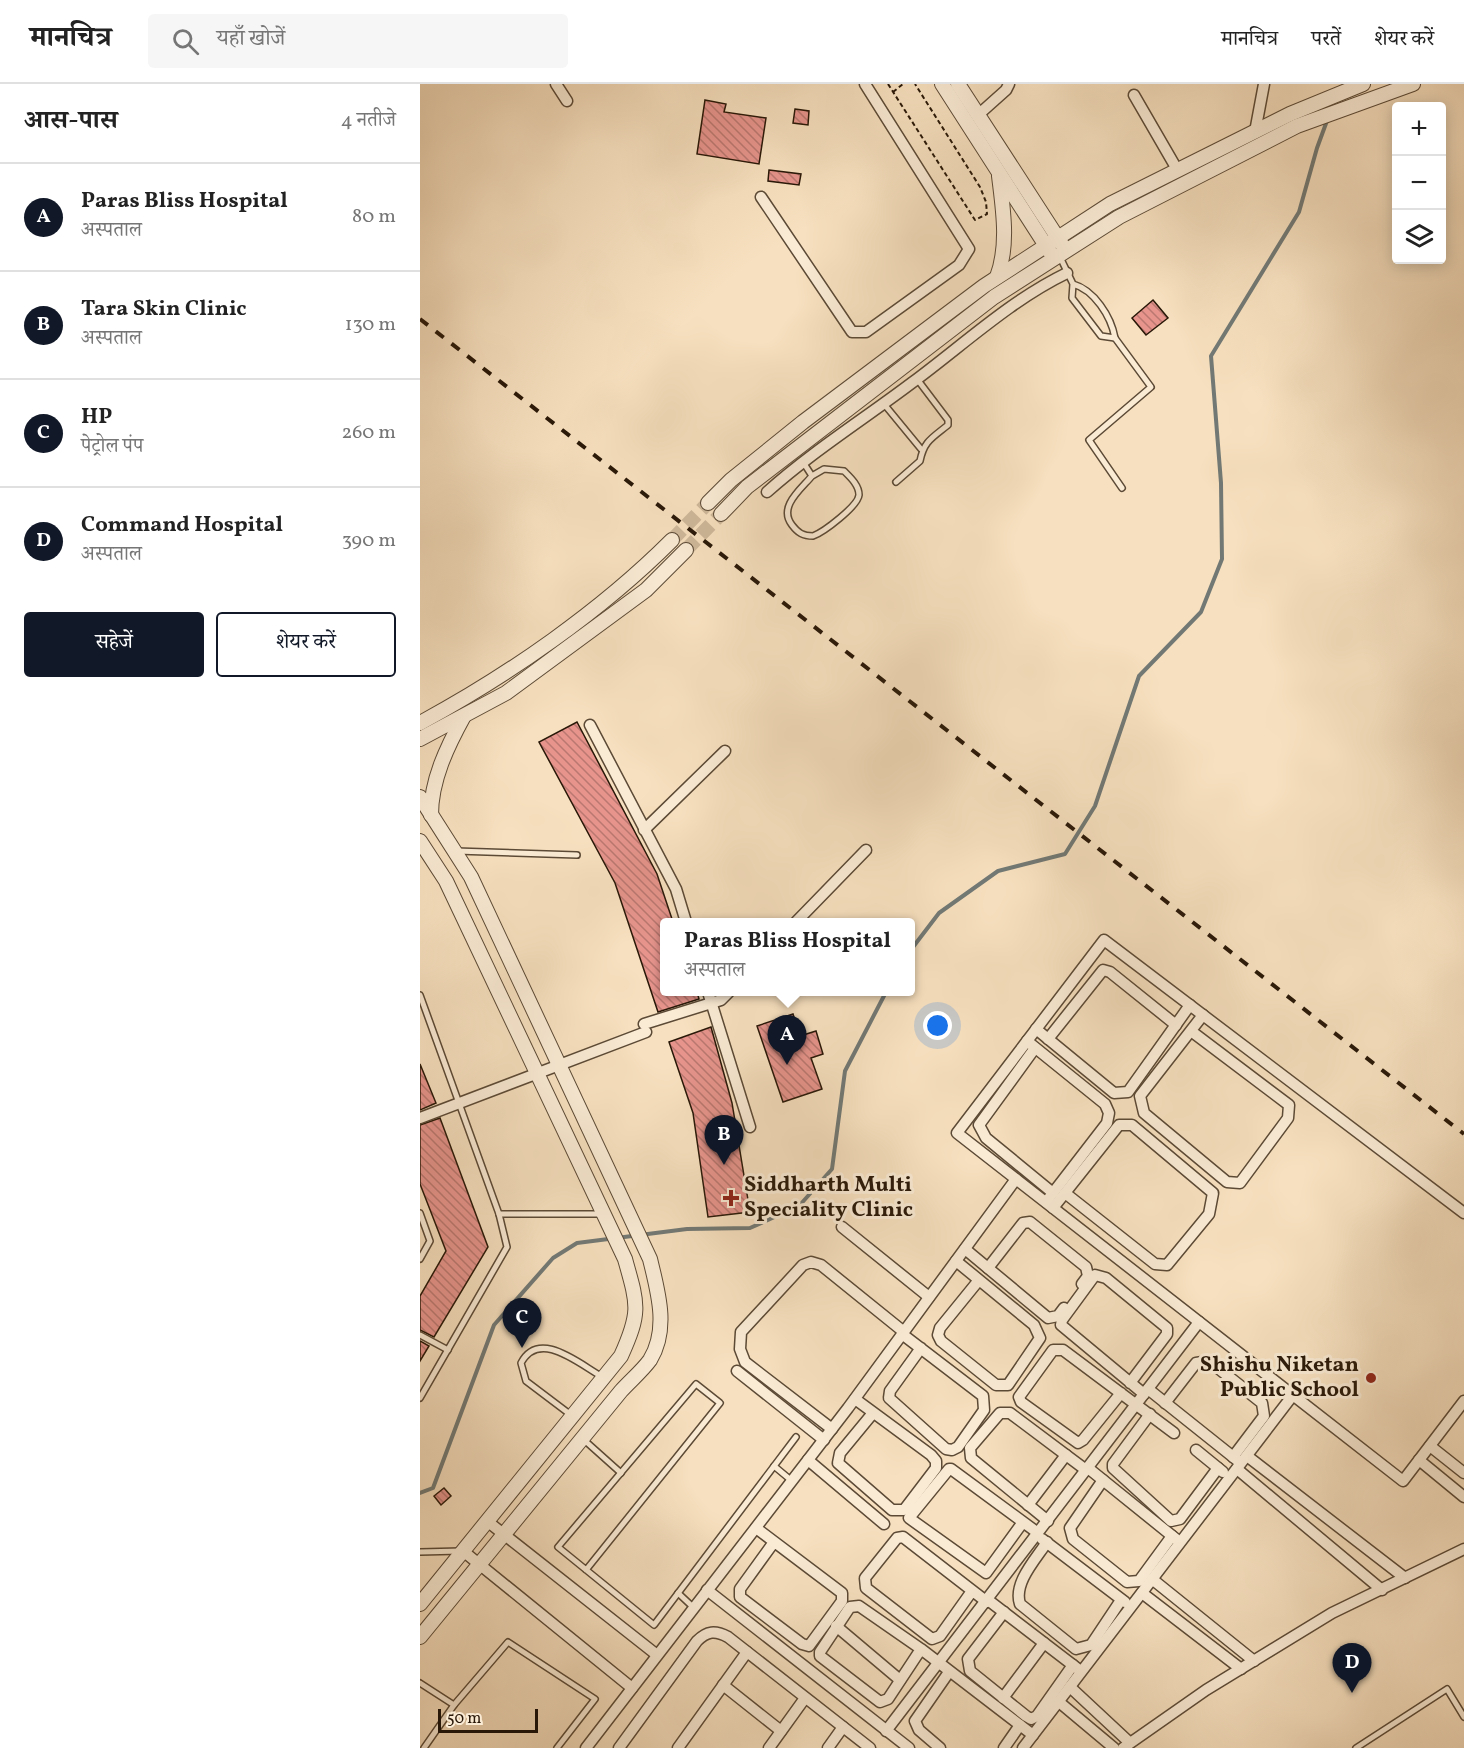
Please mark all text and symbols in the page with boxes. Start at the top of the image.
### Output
search box [148,14,568,68]
text: मानचित्र [30,19,112,58]
text: यहाँ खोजें [217,24,285,55]
icon: search [169,25,202,58]
text: मानचित्र [1221,25,1278,54]
text: परतें [1311,25,1341,54]
text: शेयर करें [1374,25,1434,54]
map controls [1392,102,1446,264]
button: + [1392,102,1446,156]
text: आस-पास [24,103,118,139]
text: 4 नतीजे [341,107,396,135]
button: − [1392,156,1446,210]
text: Paras Bliss Hospital [81,186,288,217]
text: A [36,203,51,231]
text: 80 m [352,203,396,231]
button: layers [1392,210,1446,264]
text: अस्पताल [81,217,142,245]
text: Tara Skin Clinic [81,294,247,325]
text: B [37,311,50,339]
text: 130 m [345,311,396,339]
text: अस्पताल [81,325,142,353]
text: HP [81,402,112,433]
text: C [37,419,50,447]
text: 260 m [341,419,396,447]
text: पेट्रोल पंप [81,433,143,461]
text: Command Hospital [81,510,283,541]
text: D [36,527,51,555]
text: 390 m [342,527,396,555]
text: अस्पताल [81,541,142,569]
button: सहेजें [24,612,204,677]
button: शेयर करें [216,612,396,677]
popup [660,918,915,996]
text: Paras Bliss Hospital [684,926,891,957]
text: अस्पताल [684,957,745,985]
your location [923,1011,952,1040]
pin: A [768,1016,806,1065]
pin: B [704,1116,744,1165]
place label: Siddharth Multi Speciality Clinic [744,1170,913,1226]
marker: Siddharth Multi Speciality Clinic [722,1189,740,1207]
pin: C [502,1298,542,1348]
place label: Shishu Niketan Public School [1200,1350,1359,1406]
marker: Shishu Niketan Public School [1364,1371,1378,1385]
pin: D [1332,1644,1372,1693]
scale bar [438,1706,538,1734]
text: 50 m [447,1708,481,1730]

